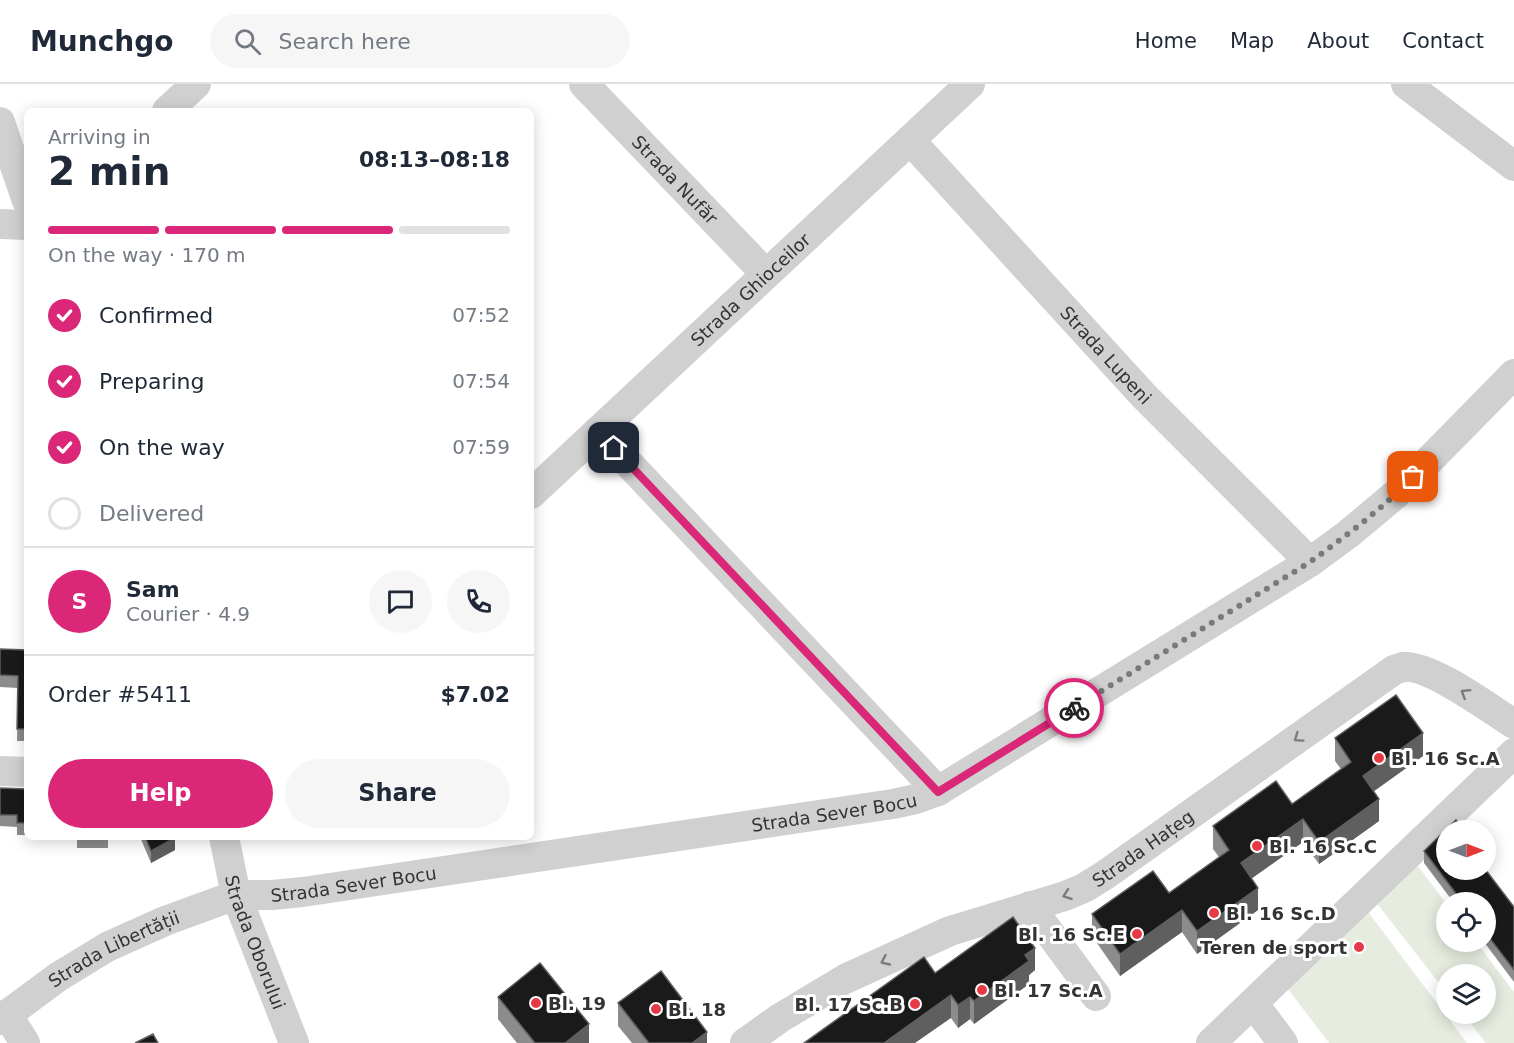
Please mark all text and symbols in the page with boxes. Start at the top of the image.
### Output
search box [210,14,630,68]
text: Munchgo [30,25,174,58]
icon: search [231,25,264,58]
text: Search here [279,29,411,54]
text: Home [1135,29,1197,53]
text: Map [1230,29,1274,53]
text: About [1307,29,1369,53]
text: Contact [1402,29,1484,53]
text: Arriving in [48,125,151,149]
street label: Strada Nufăr [628,131,723,228]
text: 08:13–08:18 [359,147,510,172]
text: 2 min [48,149,170,194]
street label: Strada Ghioceilor [686,228,815,350]
text: On the way · 170 m [48,243,246,267]
icon: check [48,299,81,332]
street label: Strada Lupeni [1056,301,1156,408]
text: Confirmed [99,303,213,328]
text: 07:52 [452,303,510,327]
icon: check [48,365,81,398]
text: Preparing [99,369,205,394]
text: 07:54 [452,369,510,393]
pin [588,422,639,473]
icon: check [48,431,81,464]
icon: home [597,431,630,464]
text: On the way [99,435,225,460]
text: 07:59 [452,435,510,459]
pin [1387,451,1438,502]
icon: bag [1396,460,1429,493]
text: Delivered [99,501,204,526]
button: chat [369,570,432,633]
button: phone [447,570,510,633]
text: Sam [126,577,180,602]
text: S [72,589,87,614]
text: Courier · 4.9 [126,602,250,626]
courier [1044,678,1104,738]
text: Order #5411 [48,682,192,707]
text: $7.02 [440,682,510,707]
one-way arrow [1460,689,1471,700]
icon: bike [1058,692,1091,725]
one-way arrow [1293,731,1304,742]
place label: Bl. 16 Sc.A [1391,748,1500,769]
marker: Bl. 16 Sc.A [1372,751,1386,765]
button: Help [48,759,273,828]
button: Share [285,759,510,828]
street label: Strada Sever Bocu [750,789,919,835]
street label: Strada Hațeg [1088,805,1197,891]
north arrow [1436,820,1496,880]
map controls [1436,820,1496,1024]
place label: Bl. 16 Sc.C [1269,836,1377,857]
marker: Bl. 16 Sc.C [1250,839,1264,853]
street label: Strada Sever Bocu [270,862,438,906]
street label: Strada Oborului [222,873,290,1012]
one-way arrow [1062,887,1073,900]
button: locate [1436,892,1496,952]
place label: Bl. 16 Sc.D [1226,903,1336,924]
street label: Strada Libertății [44,906,182,991]
marker: Bl. 16 Sc.D [1207,906,1221,920]
place label: Bl. 16 Sc.E [1018,924,1125,945]
marker: Bl. 16 Sc.E [1130,927,1144,941]
place label: Teren de sport [1200,937,1347,958]
marker: Teren de sport [1352,940,1366,954]
one-way arrow [880,954,891,966]
button: layers [1436,964,1496,1024]
place label: Bl. 17 Sc.A [994,980,1103,1001]
marker: Bl. 17 Sc.A [975,983,989,997]
place label: Bl. 19 [548,993,606,1014]
place label: Bl. 17 Sc.B [794,994,903,1015]
marker: Bl. 19 [529,996,543,1010]
marker: Bl. 17 Sc.B [908,997,922,1011]
place label: Bl. 18 [668,999,726,1020]
marker: Bl. 18 [649,1002,663,1016]

